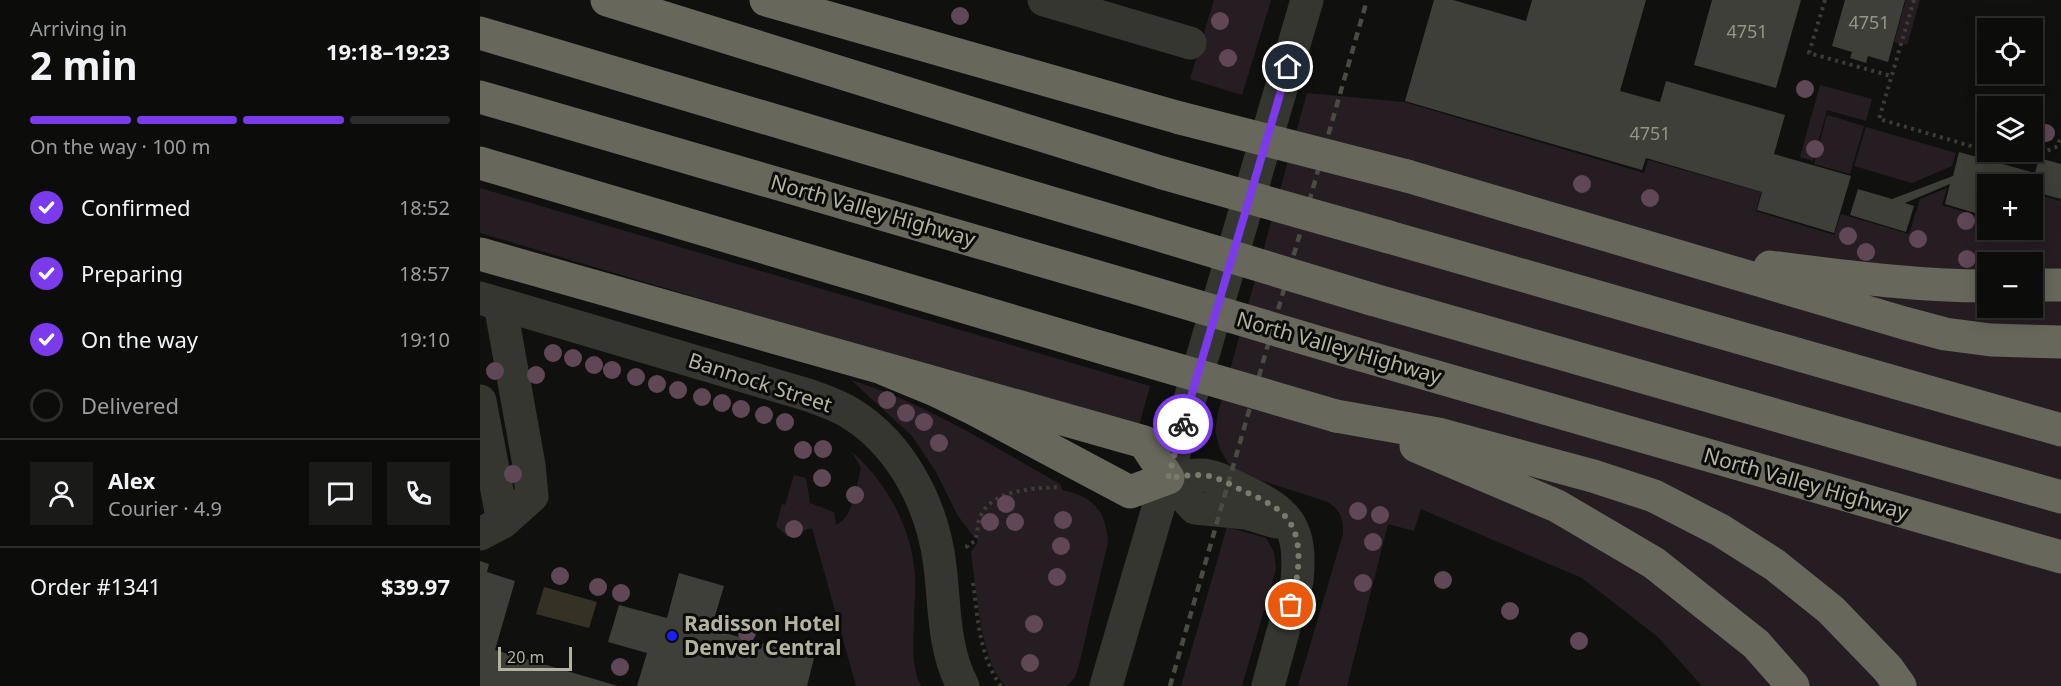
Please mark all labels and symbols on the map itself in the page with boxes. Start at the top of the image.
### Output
house number: 4751 [1848,10,1890,34]
house number: 4751 [1726,19,1768,43]
pin [1262,41,1313,92]
house number: 4751 [1629,121,1671,145]
street label: North Valley Highway [768,167,979,253]
street label: North Valley Highway [1234,304,1445,390]
street label: Bannock Street [685,346,836,419]
courier [1153,394,1213,454]
street label: North Valley Highway [1701,440,1912,526]
pin [1265,579,1316,630]
place label: Radisson Hotel Denver Central [684,609,842,661]
marker: Radisson Hotel Denver Central [665,629,679,643]
scale bar [498,644,572,672]

